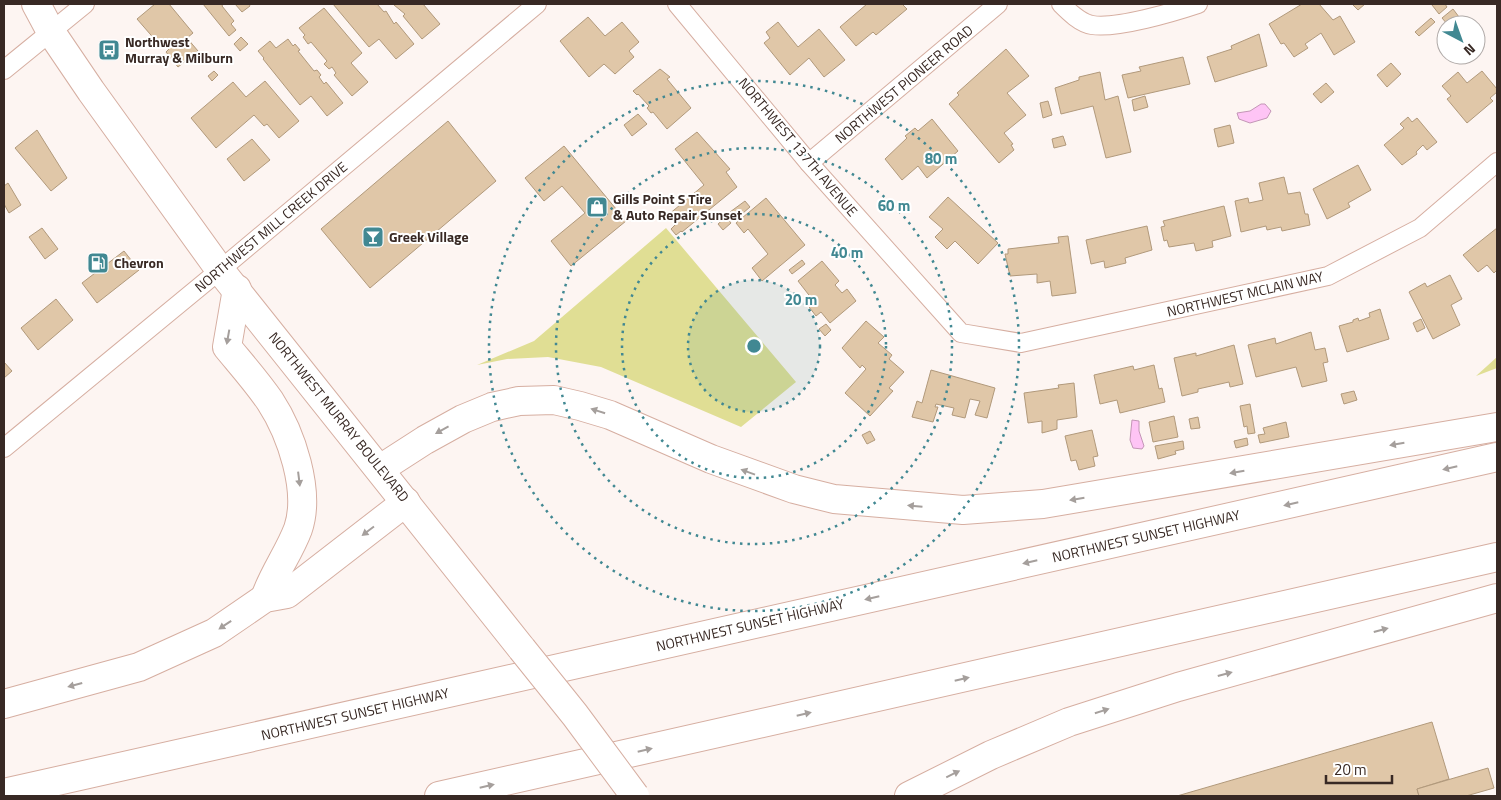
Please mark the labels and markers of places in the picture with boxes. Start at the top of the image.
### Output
place label: Northwest Murray & Milburn [125,31,233,68]
bus stop icon: Northwest Murray & Milburn [97,38,121,62]
place label: Gills Point S Tire & Auto Repair Sunset [613,188,742,225]
shop icon: Gills Point S Tire & Auto Repair Sunset [585,195,609,219]
bar icon: Greek Village [361,225,385,249]
place label: Greek Village [389,226,469,247]
fuel station icon: Chevron [86,251,110,275]
place label: Chevron [114,252,164,273]
centre of rings [745,337,763,355]

